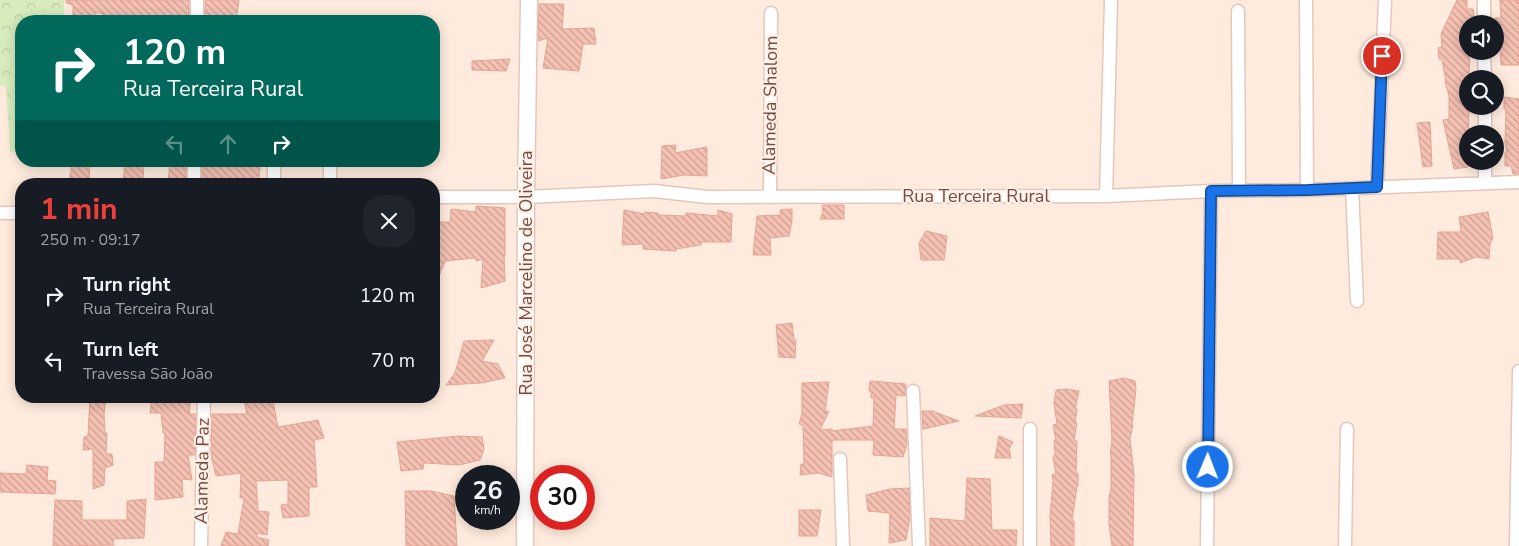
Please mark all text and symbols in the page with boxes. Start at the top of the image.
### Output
map controls [1459,15,1504,170]
button: sound [1459,15,1504,60]
text: 120 m [123,29,226,76]
icon: right [40,35,105,100]
street label: Alameda Shalom [757,35,783,175]
pin [1361,35,1403,77]
icon: arrive [1368,42,1396,70]
button: search [1459,70,1504,115]
text: Rua Terceira Rural [123,74,303,104]
button: layers [1459,125,1504,170]
icon: left [161,130,189,158]
icon: ahead [214,130,242,158]
icon: right [267,130,295,158]
street label: Rua José Marcelino de Oliveira [514,150,538,396]
street label: Rua Terceira Rural [902,184,1050,208]
text: 1 min [40,189,118,230]
button: close [363,195,415,247]
text: 250 m · 09:17 [40,229,141,251]
text: Turn right [83,272,170,298]
icon: right [40,282,68,310]
text: 120 m [360,283,415,309]
text: Rua Terceira Rural [83,298,214,320]
text: Turn left [83,337,158,363]
icon: left [40,347,68,375]
text: 70 m [371,348,415,374]
text: Travessa São João [83,363,213,385]
street label: Alameda Paz [189,418,215,524]
position arrow [1181,440,1233,492]
speed limit sign: 30 [530,465,595,530]
text: 26 [472,474,503,508]
text: km/h [474,502,501,518]

